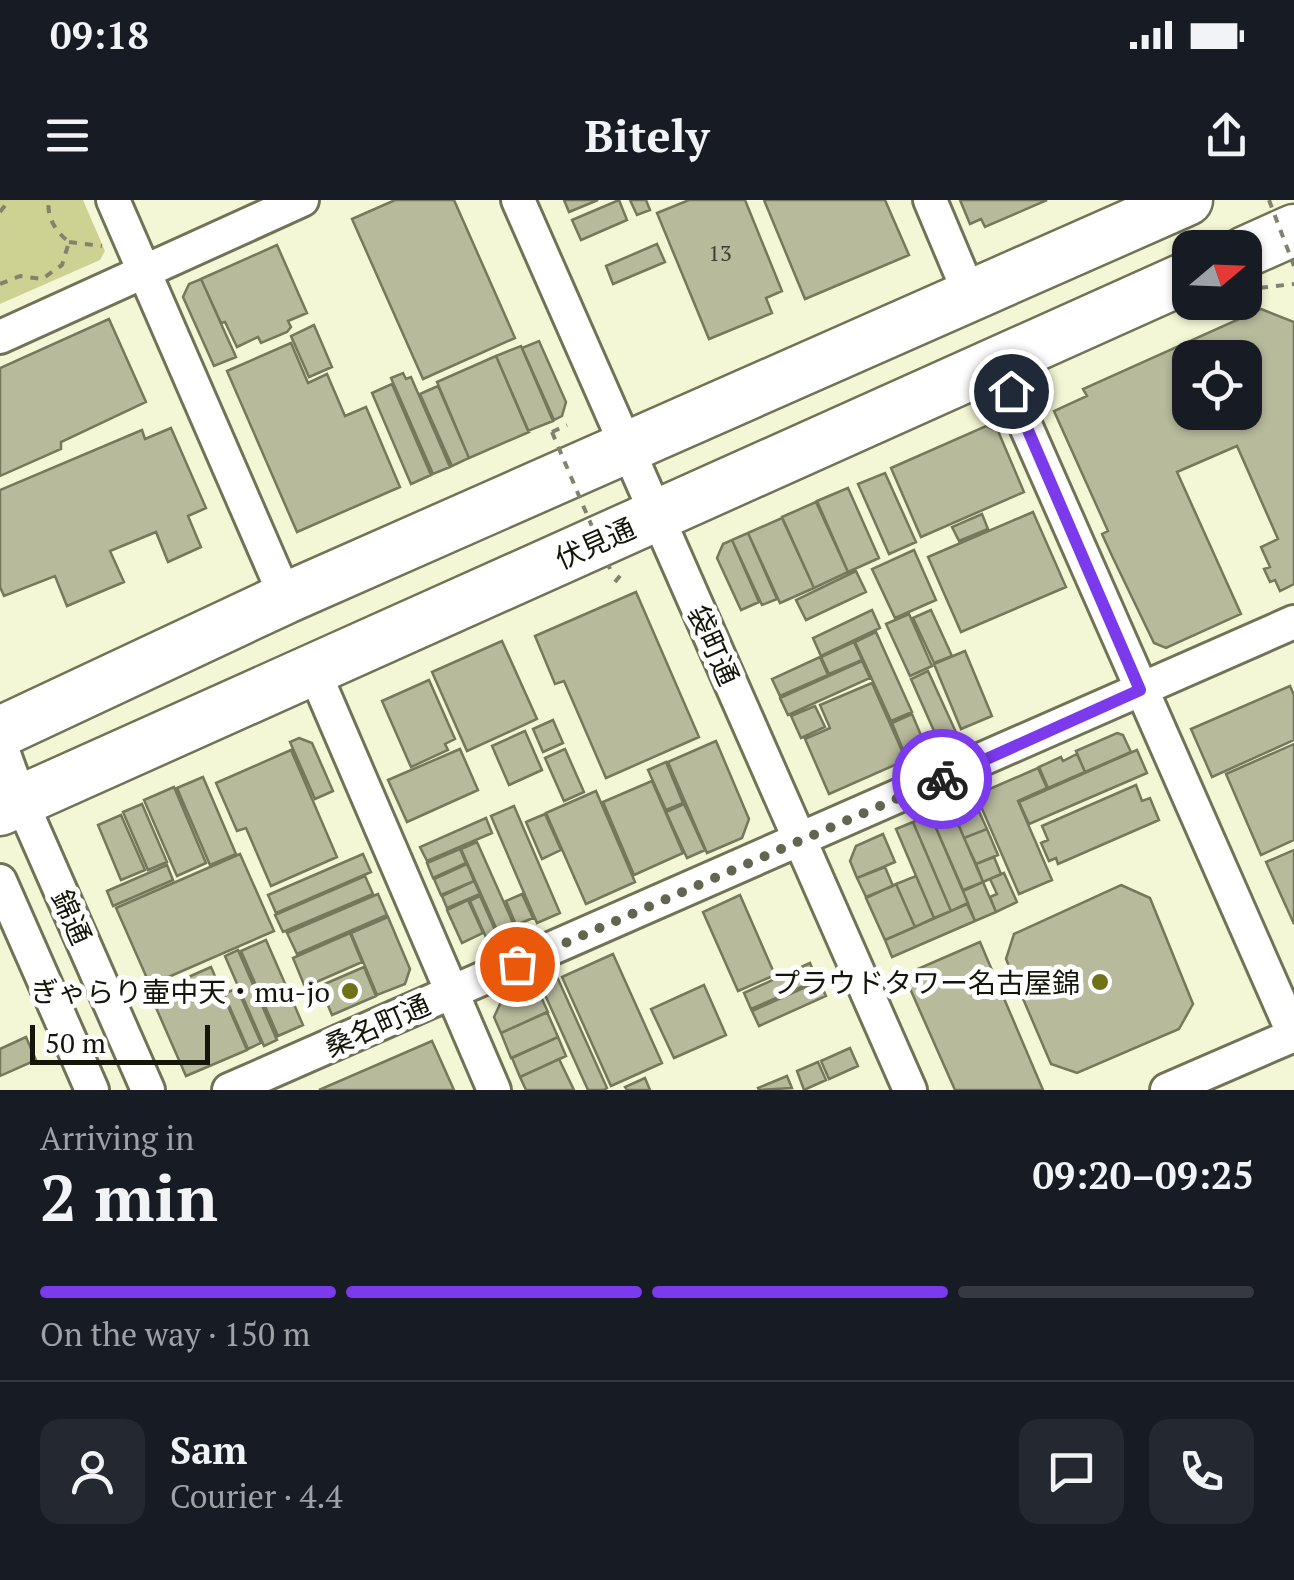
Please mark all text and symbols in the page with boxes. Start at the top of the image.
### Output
text: 09:18 [50,10,149,60]
text: Bitely [585,105,709,165]
icon: menu [40,108,95,163]
icon: share [1199,108,1254,163]
north arrow [1172,230,1262,320]
map controls [1172,230,1262,430]
house number: 13 [708,238,732,267]
button: locate [1172,340,1262,430]
pin [969,349,1054,434]
icon: home [984,364,1039,419]
street label: 伏見通 [549,509,641,577]
street label: 袋町通 [680,599,748,691]
courier [892,729,992,829]
icon: bike [915,752,970,807]
street label: 錦通 [44,884,100,950]
pin [475,922,560,1007]
icon: bag [490,937,545,992]
place label: プラウドタワー名古屋錦 [772,964,1080,1001]
marker: プラウドタワー名古屋錦 [1089,971,1111,993]
place label: ぎゃらり壷中天・mu-jo [31,973,330,1010]
marker: ぎゃらり壷中天・mu-jo [339,980,361,1002]
street label: 桑名町通 [318,985,436,1065]
scale bar [30,1020,210,1064]
text: 50 m [45,1024,106,1061]
text: Arriving in [40,1117,194,1159]
text: 09:20–09:25 [1032,1150,1254,1200]
text: 2 min [40,1153,218,1240]
text: On the way · 150 m [40,1313,310,1355]
button: person [40,1419,145,1524]
button: chat [1019,1419,1124,1524]
button: phone [1149,1419,1254,1524]
text: Sam [170,1425,247,1475]
text: Courier · 4.4 [170,1475,342,1517]

